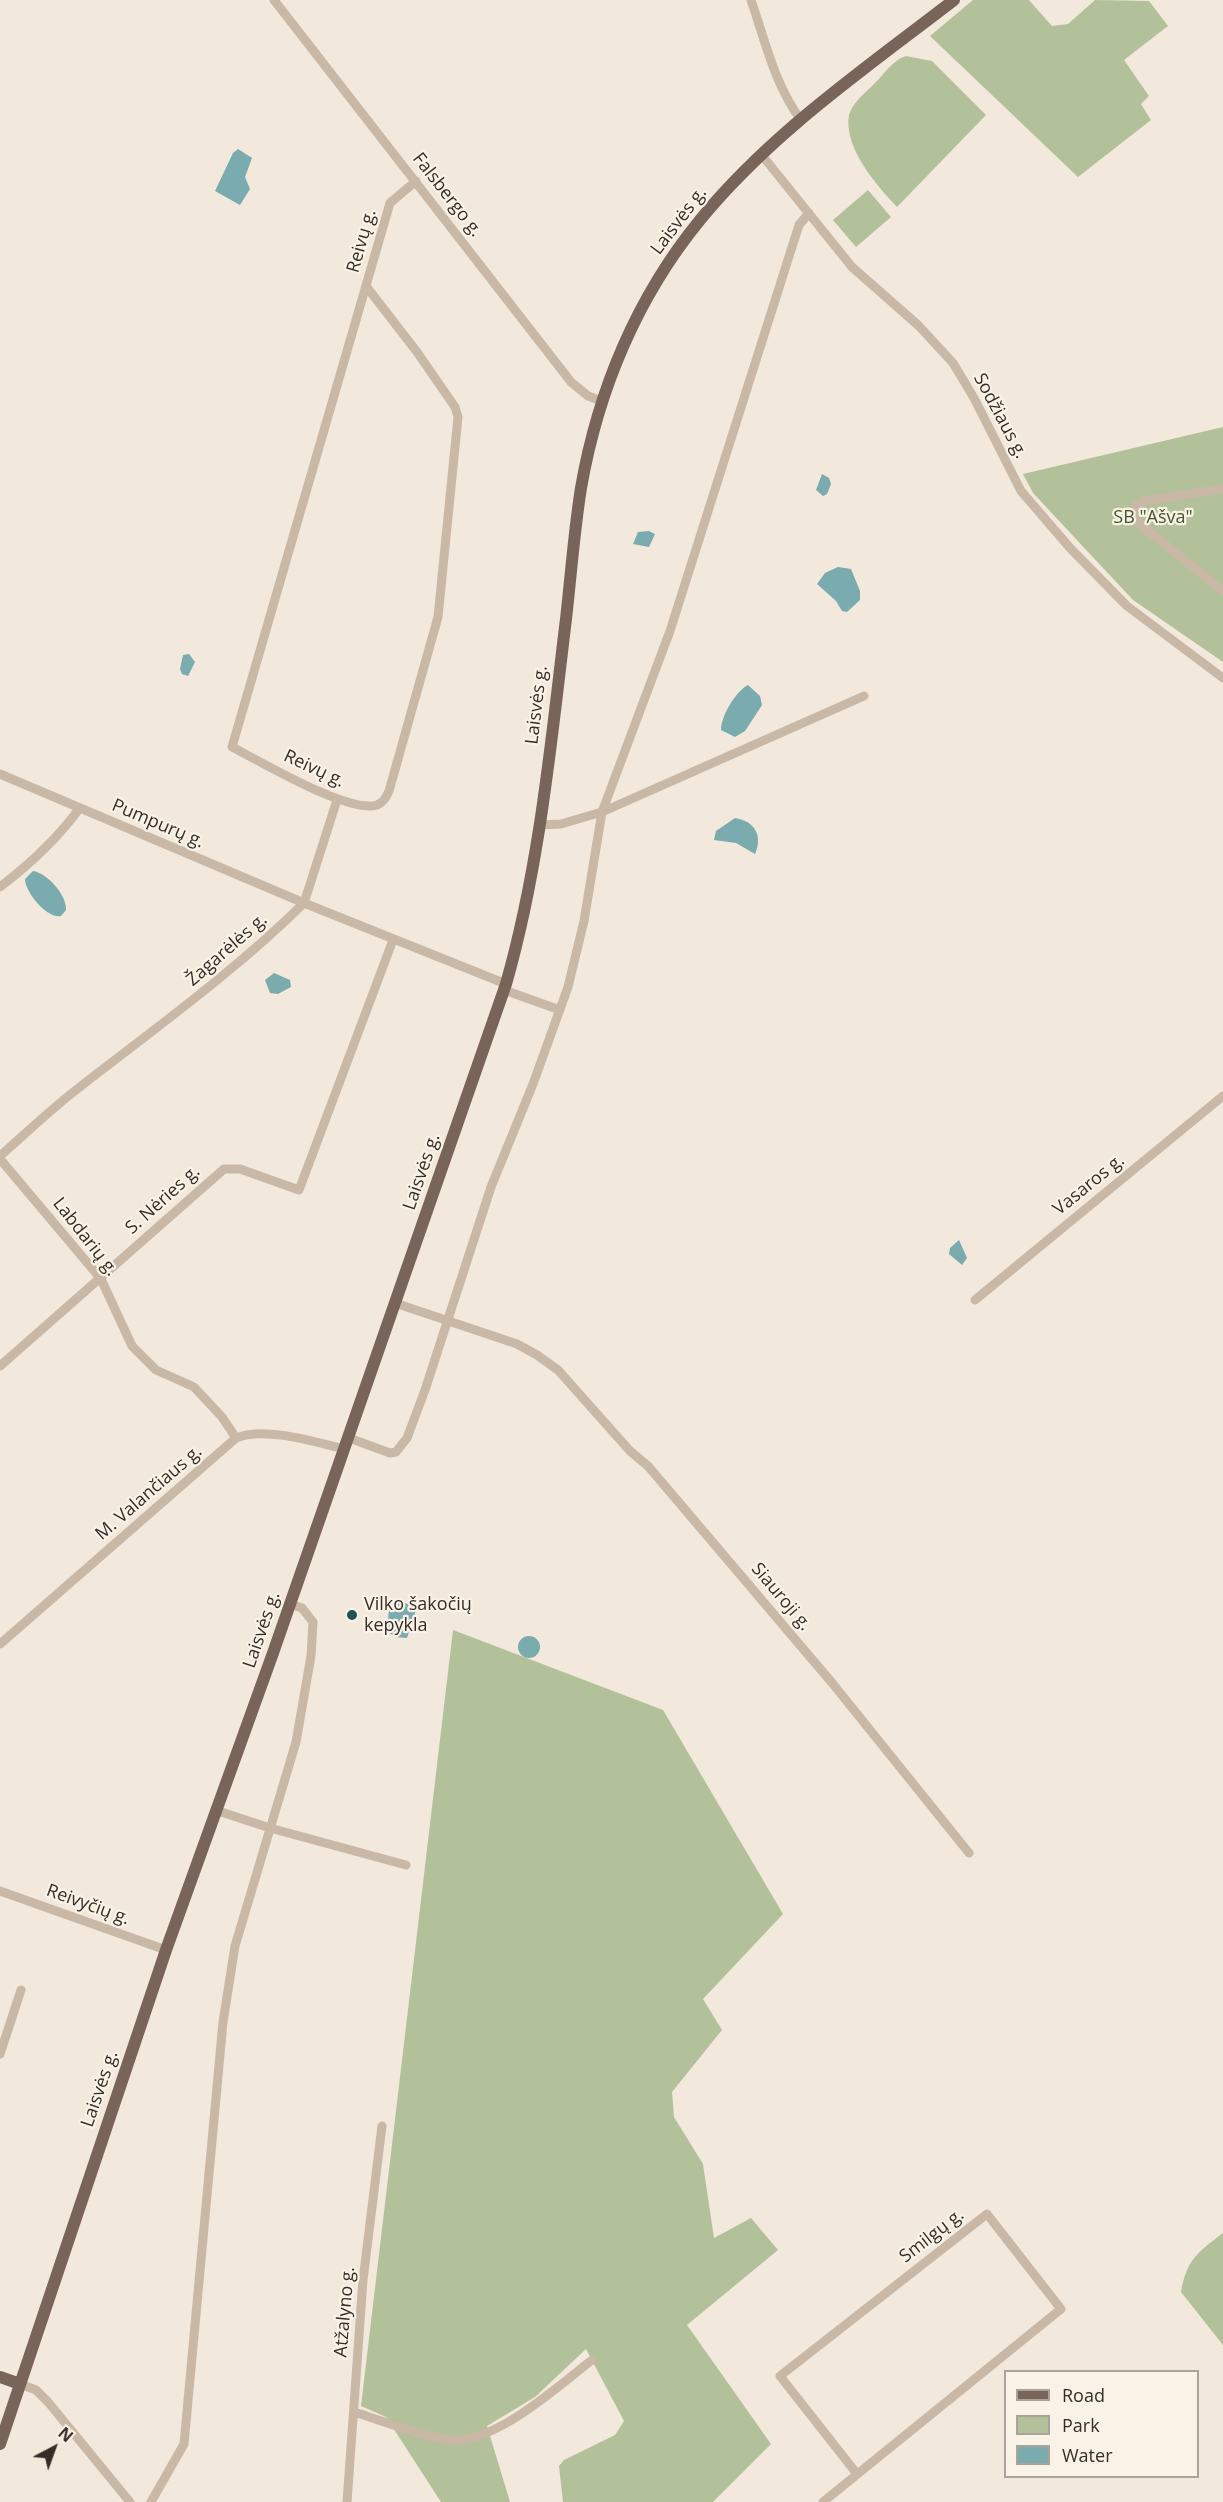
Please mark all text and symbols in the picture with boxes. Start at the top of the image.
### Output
street label: Falsbergo g. [408,149,486,241]
street label: Laisvės g. [646,183,712,259]
street label: Reivų g. [343,207,381,275]
street label: Sodžiaus g. [969,370,1031,462]
park label: SB "Ašva" [1113,507,1193,529]
street label: Laisvės g. [521,664,553,746]
street label: Reivų g. [280,745,348,793]
street label: Pumpurų g. [109,795,207,853]
street label: Žagarėlės g. [182,909,272,991]
street label: Laisvės g. [399,1131,445,1213]
street label: Vasaros g. [1049,1150,1129,1220]
street label: S. Nėries g. [121,1161,205,1239]
street label: Labdarių g. [48,1193,122,1281]
street label: M. Valančiaus g. [91,1441,207,1545]
street label: Siauroji g. [746,1559,816,1635]
street label: Laisvės g. [239,1589,285,1671]
place label: Vilko šakočių kepykla [364,1594,472,1636]
marker: Vilko šakočių kepykla [345,1608,359,1622]
street label: Reivyčių g. [43,1880,133,1930]
street label: Laisvės g. [77,2048,123,2130]
street label: Smilgų g. [896,2204,968,2268]
street label: Atžalyno g. [330,2266,360,2358]
legend [1004,2370,1199,2478]
text: Road [1062,2383,1105,2407]
text: Park [1062,2413,1100,2437]
north arrow [24,2418,84,2478]
text: N [54,2422,78,2447]
text: Water [1062,2443,1113,2467]

